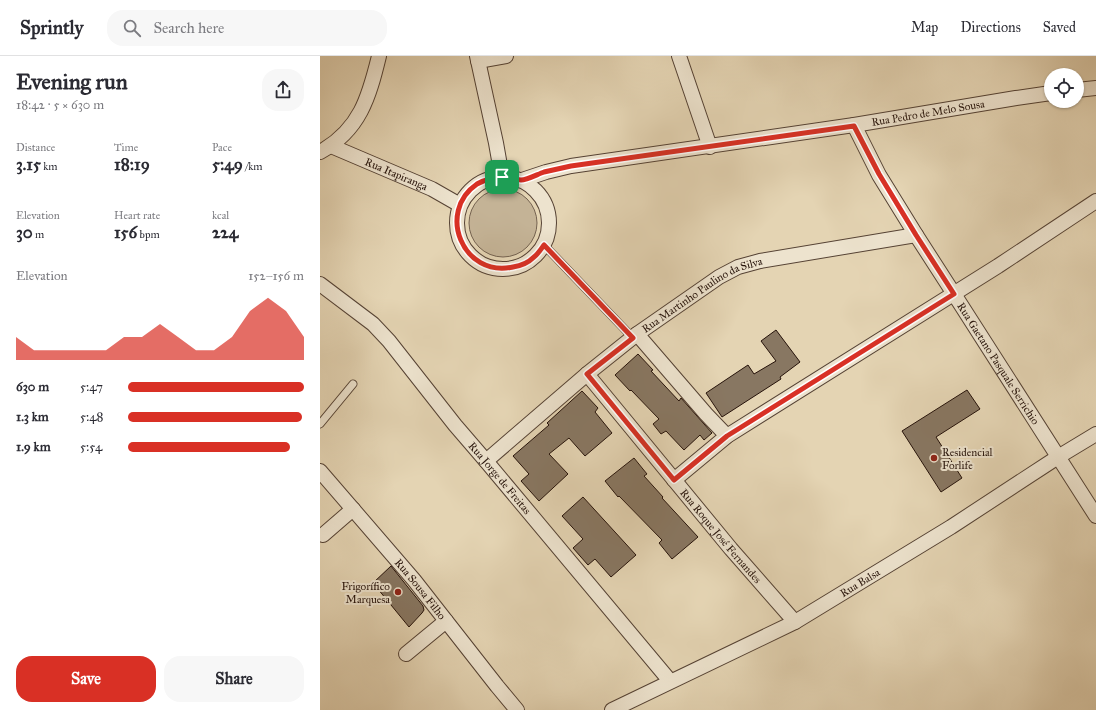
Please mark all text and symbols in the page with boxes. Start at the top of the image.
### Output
search box [107,10,387,46]
text: Sprintly [20,16,83,39]
icon: search [121,17,143,39]
text: Search here [153,19,224,37]
text: Map [911,19,938,36]
text: Directions [960,19,1021,36]
text: Saved [1043,19,1076,36]
text: Evening run [16,68,128,95]
map controls [1044,68,1084,108]
button: locate [1044,68,1084,108]
button: share [262,69,304,111]
text: 18:42 · 5 × 630 m [16,97,104,113]
street label: Rua Pedro de Melo Sousa [870,97,986,128]
text: Distance [16,141,55,154]
text: Time [114,141,138,154]
text: Pace [212,141,232,154]
text: 3.15 [16,154,41,175]
text: 18:19 [114,154,150,175]
text: 5:49 [212,154,243,175]
street label: Rua Itapiranga [363,155,430,193]
text: km [41,160,58,173]
text: /km [243,160,262,173]
pin [485,160,519,194]
icon: arrive [491,166,513,188]
text: Elevation [16,209,60,222]
text: Heart rate [114,209,160,222]
text: kcal [212,209,229,222]
text: 30 [16,222,33,243]
text: 156 [114,222,137,243]
text: 224 [212,222,238,243]
text: m [33,228,44,241]
text: bpm [137,228,160,241]
street label: Rua Martinho Paulino da Silva [639,254,764,335]
text: Elevation [16,268,68,284]
text: 152–156 m [248,268,304,284]
street label: Rua Gaetano Pasquale Serrichio [955,300,1042,427]
text: 630 m [16,379,49,395]
text: 5:47 [80,379,103,395]
text: 1.3 km [16,409,49,425]
text: 5:48 [80,409,103,425]
text: 1.9 km [16,439,51,455]
text: 5:54 [80,439,102,455]
street label: Rua Jorge de Freitas [466,439,534,517]
place label: Residencial Forlife [942,446,993,472]
marker: Residencial Forlife [929,453,939,463]
street label: Rua Roque José Fernandes [678,486,764,586]
street label: Rua Sousa Filho [392,556,449,622]
street label: Rua Balsa [838,565,882,600]
place label: Frigorífico Marquesa [341,580,390,607]
marker: Frigorífico Marquesa [393,587,403,597]
button: Save [16,656,156,702]
button: Share [164,656,304,702]

